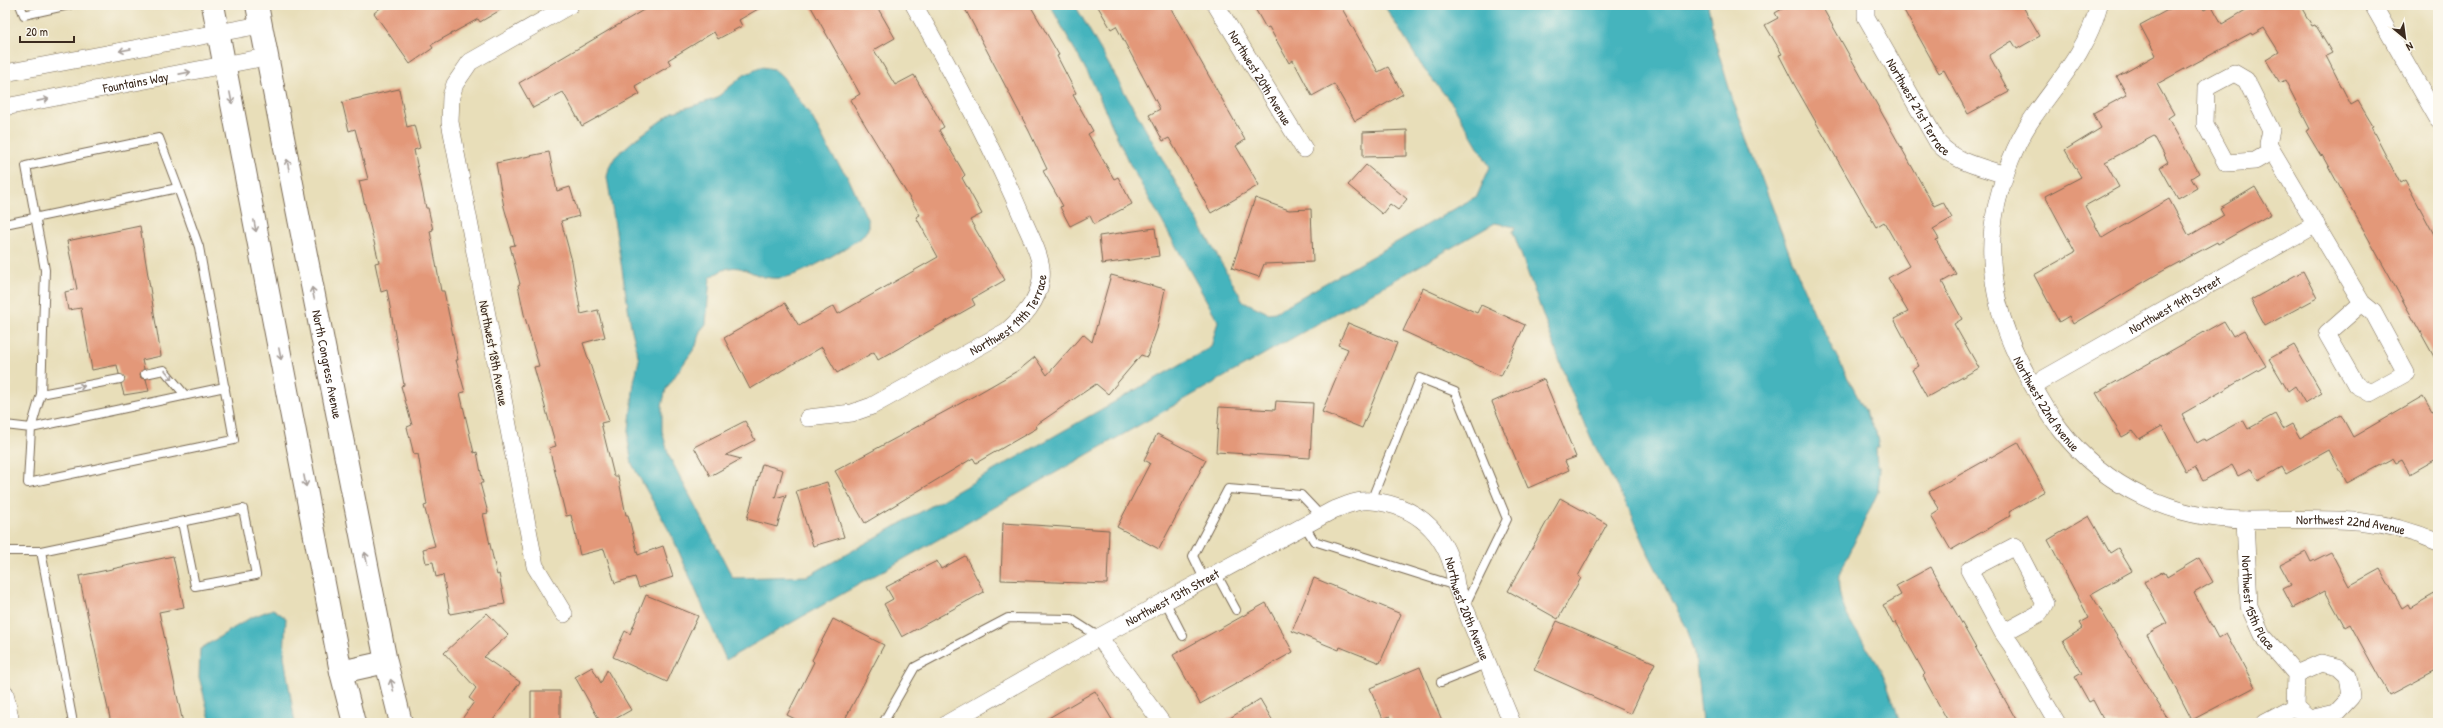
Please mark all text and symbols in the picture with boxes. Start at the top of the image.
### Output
scale bar [20,18,74,44]
north arrow [2385,18,2425,58]
text: 20 m [26,23,48,40]
street label: Northwest 20th Avenue [1224,26,1296,129]
text: N [2404,39,2416,54]
one-way arrow [119,46,132,54]
street label: Northwest 21st Terrace [1882,55,1954,160]
street label: Fountains Way [100,67,170,97]
one-way arrow [178,68,191,76]
one-way arrow [227,91,235,104]
one-way arrow [36,96,49,104]
one-way arrow [283,159,291,172]
one-way arrow [252,219,260,232]
street label: Northwest 14th Street [2125,271,2225,338]
street label: Northwest 19th Terrace [966,274,1050,359]
one-way arrow [309,287,317,300]
street label: Northwest 18th Avenue [475,299,513,407]
street label: North Congress Avenue [308,308,347,420]
one-way arrow [276,347,284,360]
street label: Northwest 22nd Avenue [2009,353,2084,455]
one-way arrow [164,370,173,381]
one-way arrow [72,382,85,390]
one-way arrow [301,474,309,487]
street label: Northwest 22nd Avenue [2296,510,2407,539]
one-way arrow [361,552,369,565]
street label: Northwest 20th Avenue [1441,554,1494,663]
street label: Northwest 15th Place [2238,555,2280,653]
street label: Northwest 13th Street [1122,564,1223,630]
one-way arrow [388,679,395,692]

